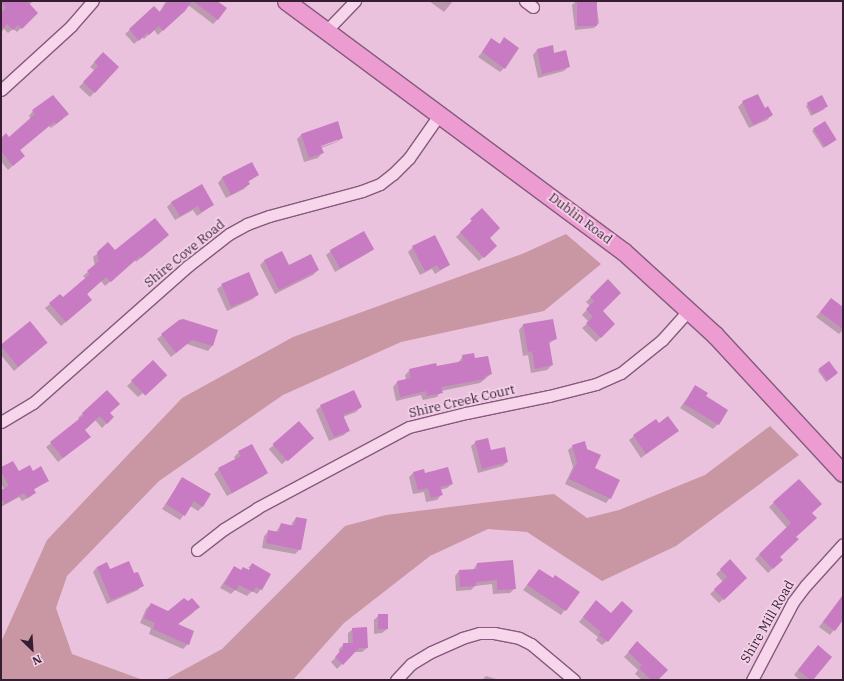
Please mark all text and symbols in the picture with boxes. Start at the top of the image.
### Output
street label: Dublin Road [545,190,615,248]
street label: Shire Cove Road [142,217,228,291]
street label: Shire Creek Court [407,382,517,422]
street label: Shire Mill Road [738,578,798,666]
north arrow [12,629,52,669]
text: N [30,652,44,668]

